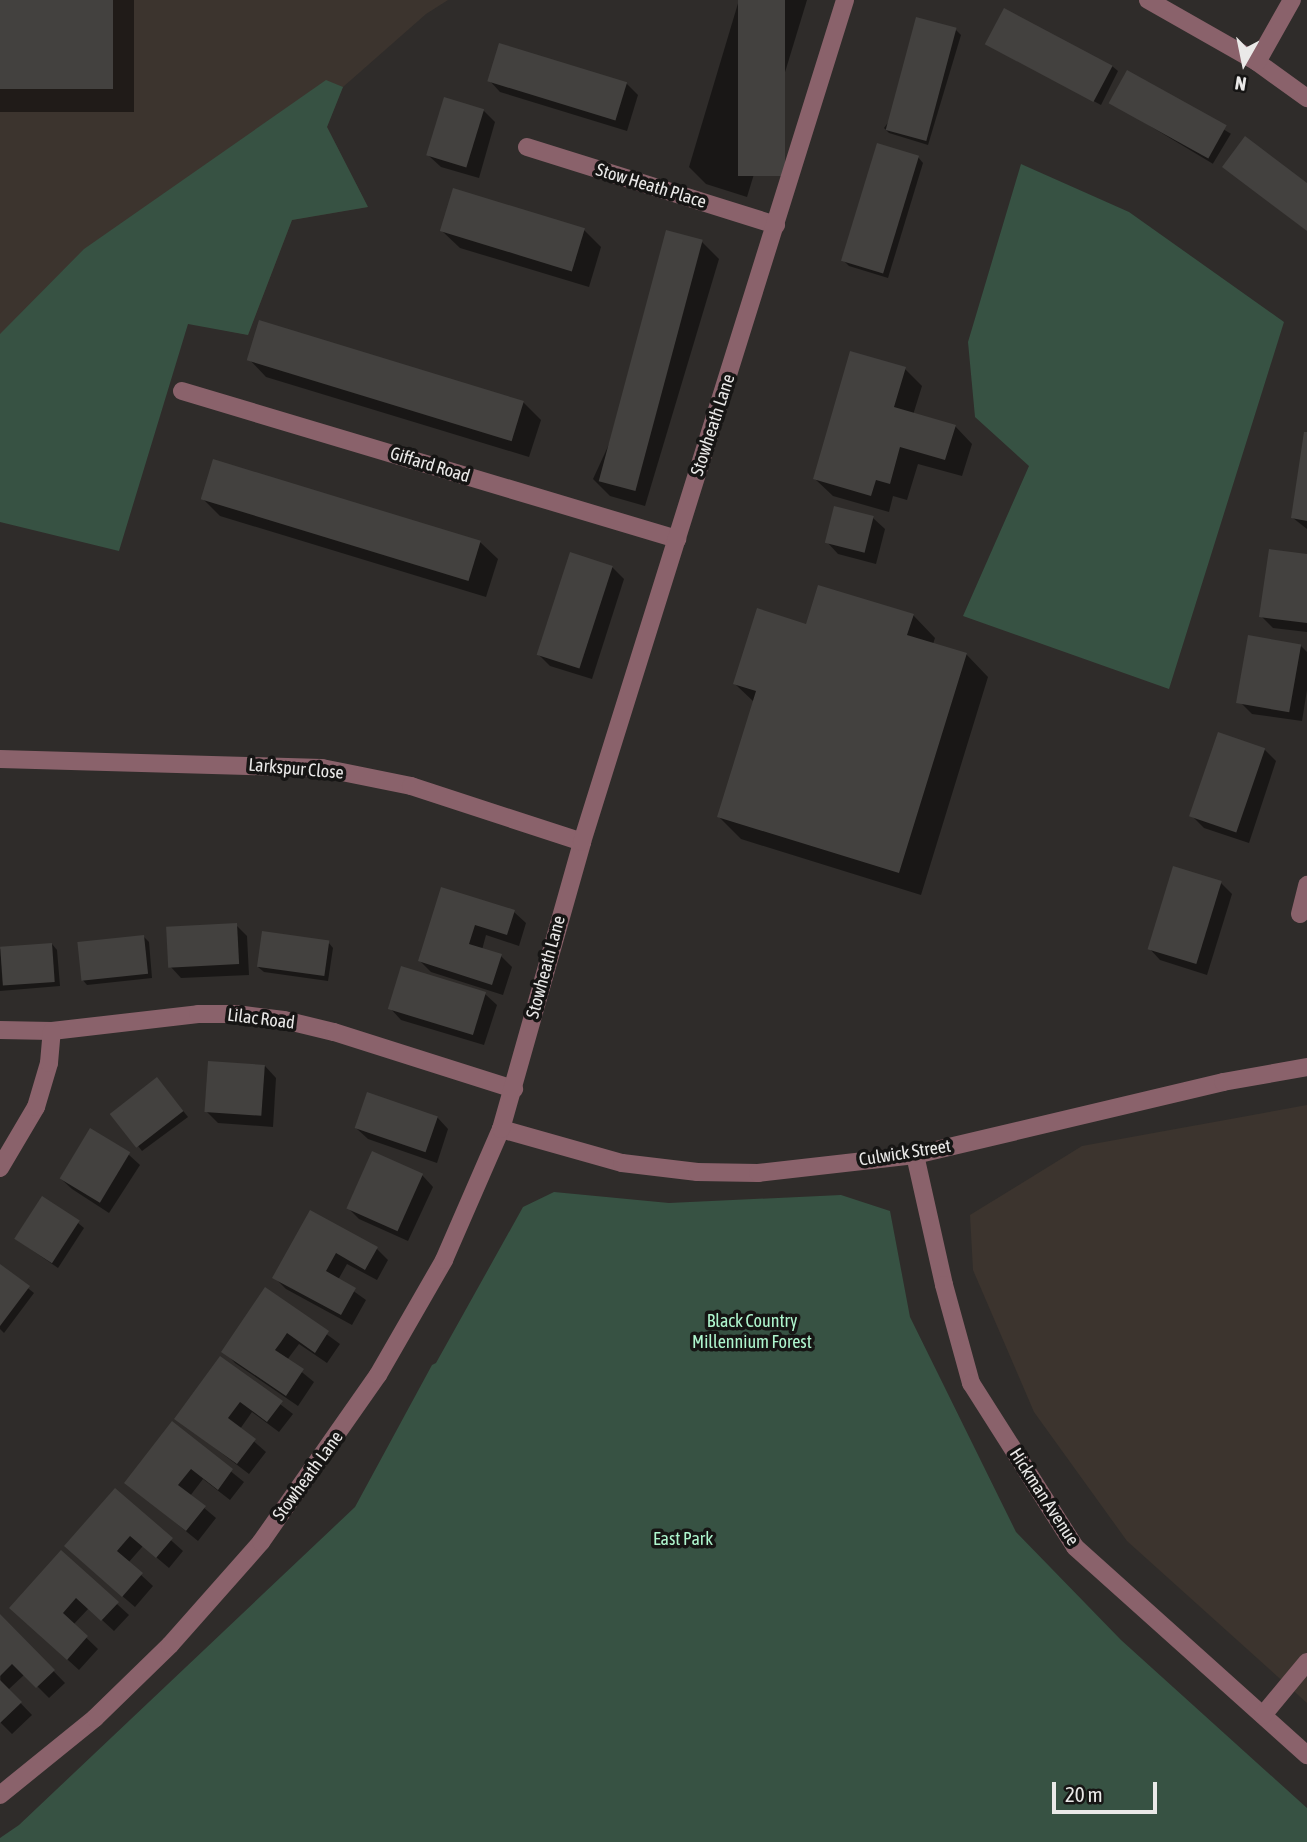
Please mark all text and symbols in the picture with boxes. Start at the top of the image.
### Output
north arrow [1209,28,1279,98]
text: N [1233,72,1248,95]
street label: Stow Heath Place [593,159,709,213]
street label: Stowheath Lane [686,372,740,478]
street label: Giffard Road [387,443,473,487]
street label: Larkspur Close [247,754,345,784]
street label: Stowheath Lane [522,913,570,1021]
street label: Lilac Road [226,1004,296,1034]
street label: Culwick Street [857,1135,953,1171]
park label: Black Country Millennium Forest [692,1311,812,1354]
street label: Stowheath Lane [268,1427,348,1525]
street label: Hickman Avenue [1005,1444,1083,1550]
park label: East Park [653,1528,713,1550]
scale bar [1055,1769,1160,1813]
text: 20 m [1065,1782,1103,1806]

